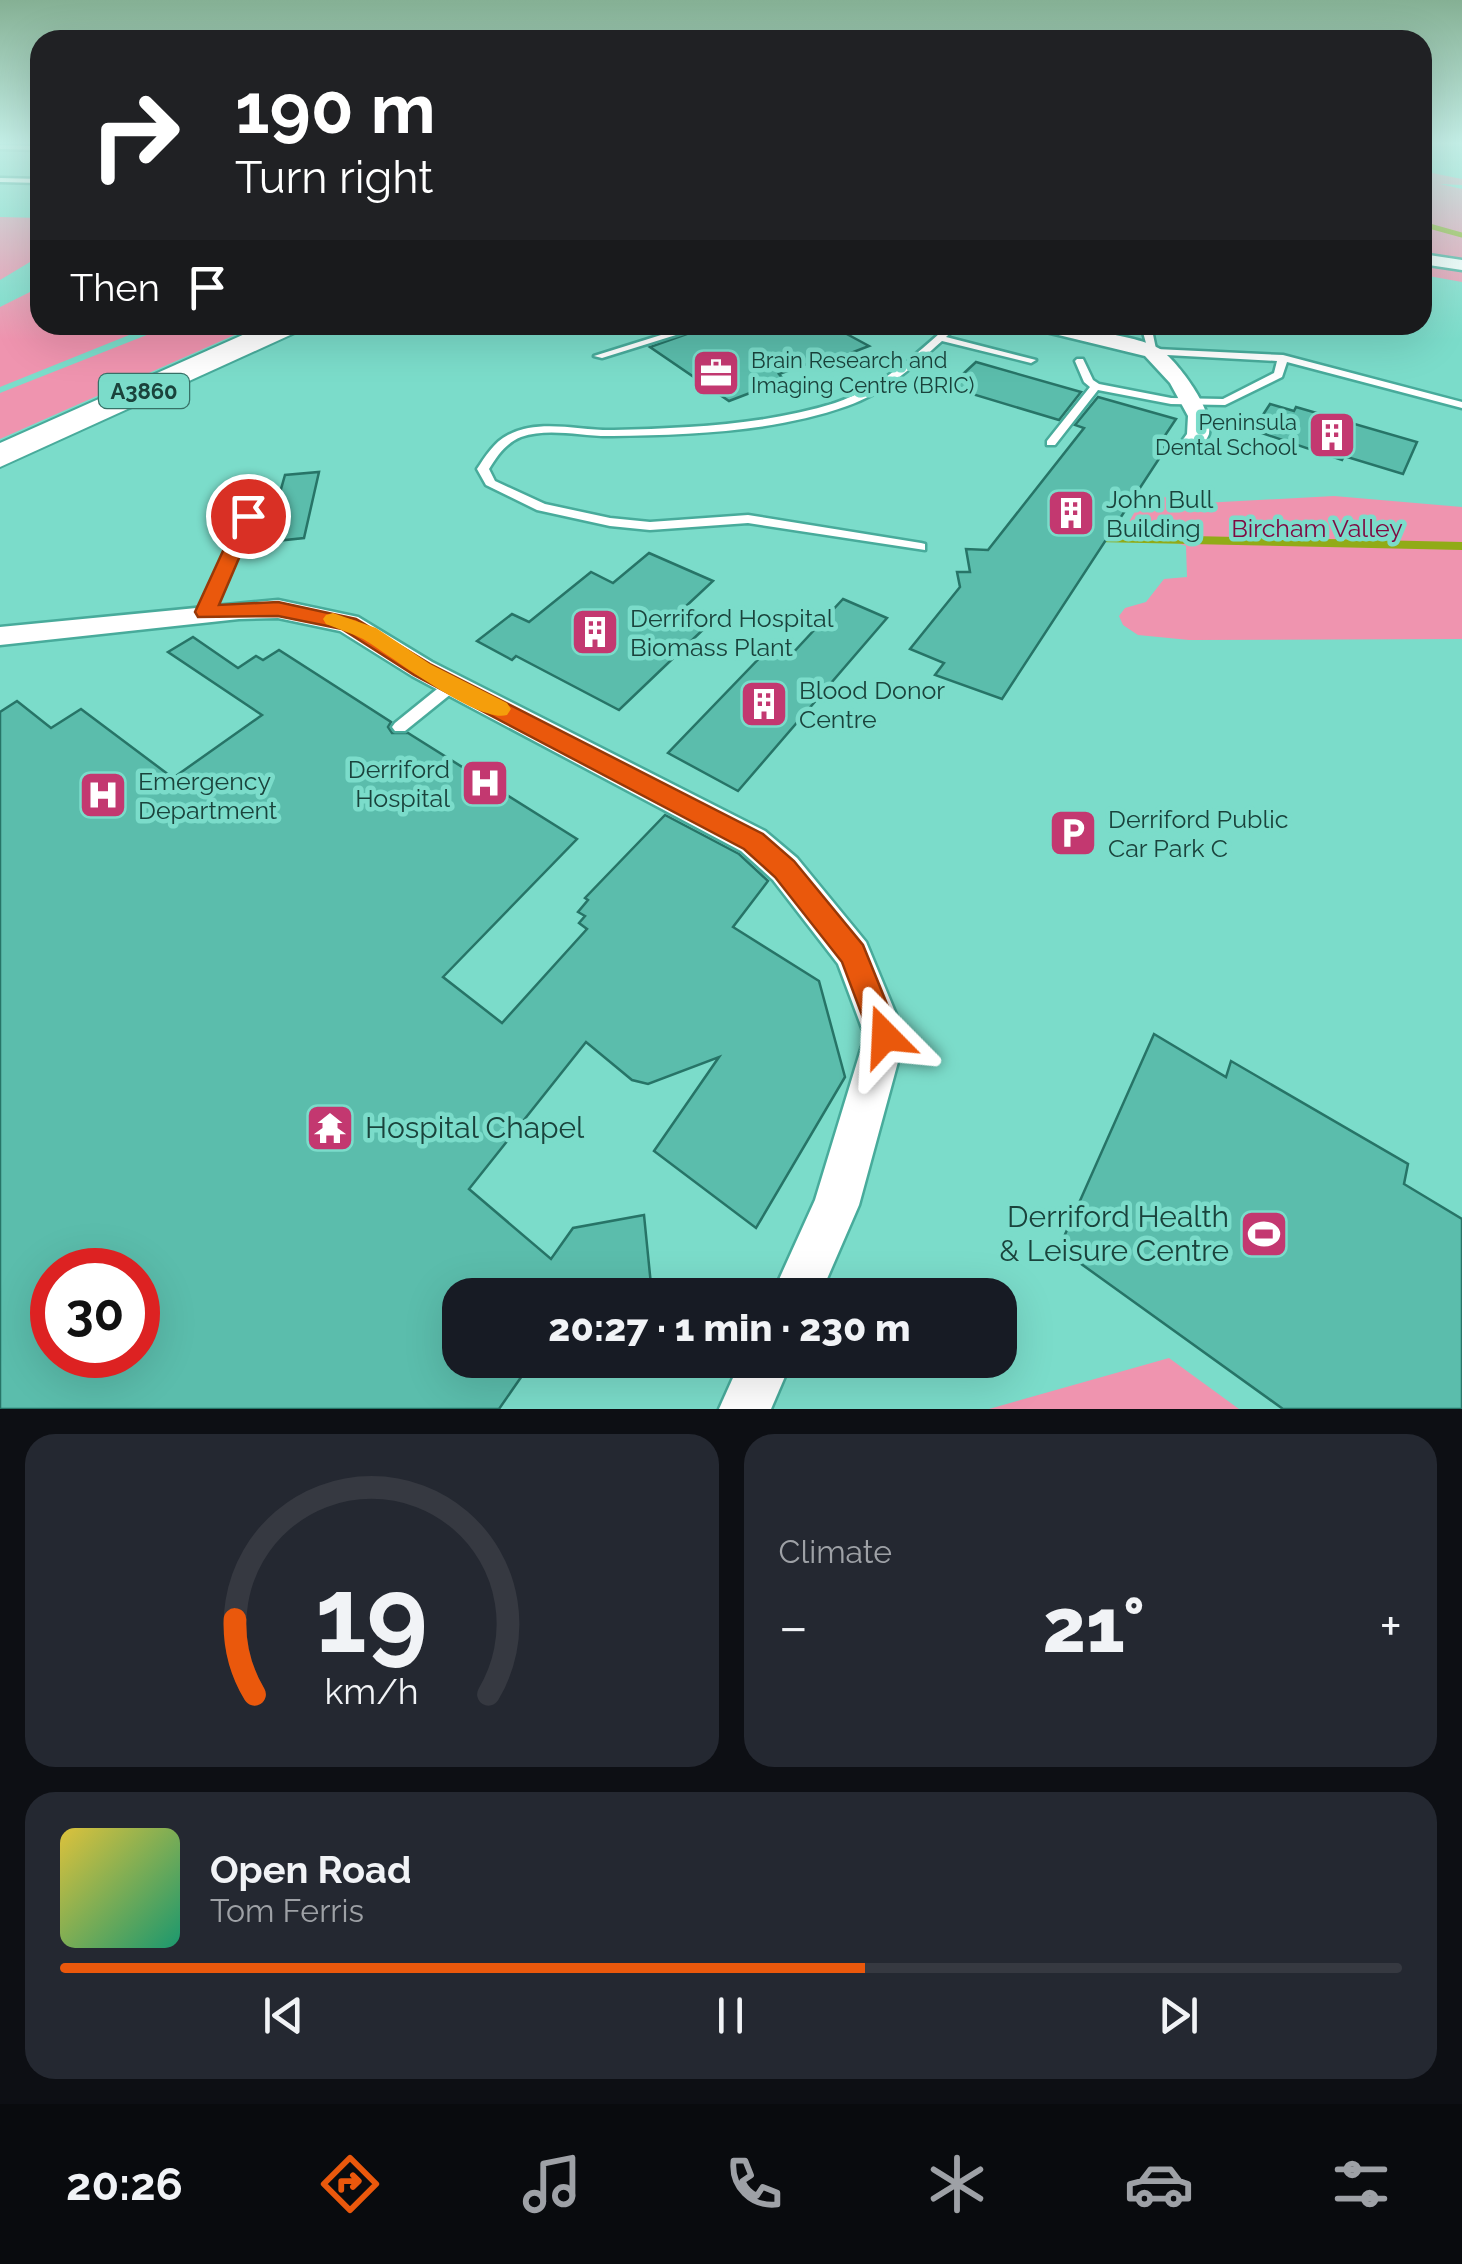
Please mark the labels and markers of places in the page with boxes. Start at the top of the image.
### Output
office icon: Brain Research and Imaging Centre (BRIC) [690,347,742,399]
place label: Brain Research and Imaging Centre (BRIC) [751,347,974,398]
place label: Peninsula Dental School [1155,409,1297,460]
building icon: Peninsula Dental School [1306,409,1358,461]
pin [206,474,291,559]
place label: John Bull Building [1106,484,1214,543]
building icon: John Bull Building [1045,487,1097,539]
place label: Derriford Hospital Biomass Plant [630,603,834,662]
building icon: Derriford Hospital Biomass Plant [569,606,621,658]
place label: Blood Donor Centre [799,675,945,734]
building icon: Blood Donor Centre [738,678,790,730]
place label: Derriford Hospital [348,754,450,813]
hospital icon: Derriford Hospital [459,757,511,809]
place label: Emergency Department [138,766,278,825]
hospital icon: Emergency Department [77,769,129,821]
place label: Derriford Public Car Park C [1108,804,1288,863]
parking icon: Derriford Public Car Park C [1047,807,1099,859]
temple icon: Hospital Chapel [304,1102,356,1154]
place label: Hospital Chapel [365,1110,585,1145]
place label: Derriford Health & Leisure Centre [999,1199,1229,1268]
sports icon: Derriford Health & Leisure Centre [1238,1208,1290,1260]

